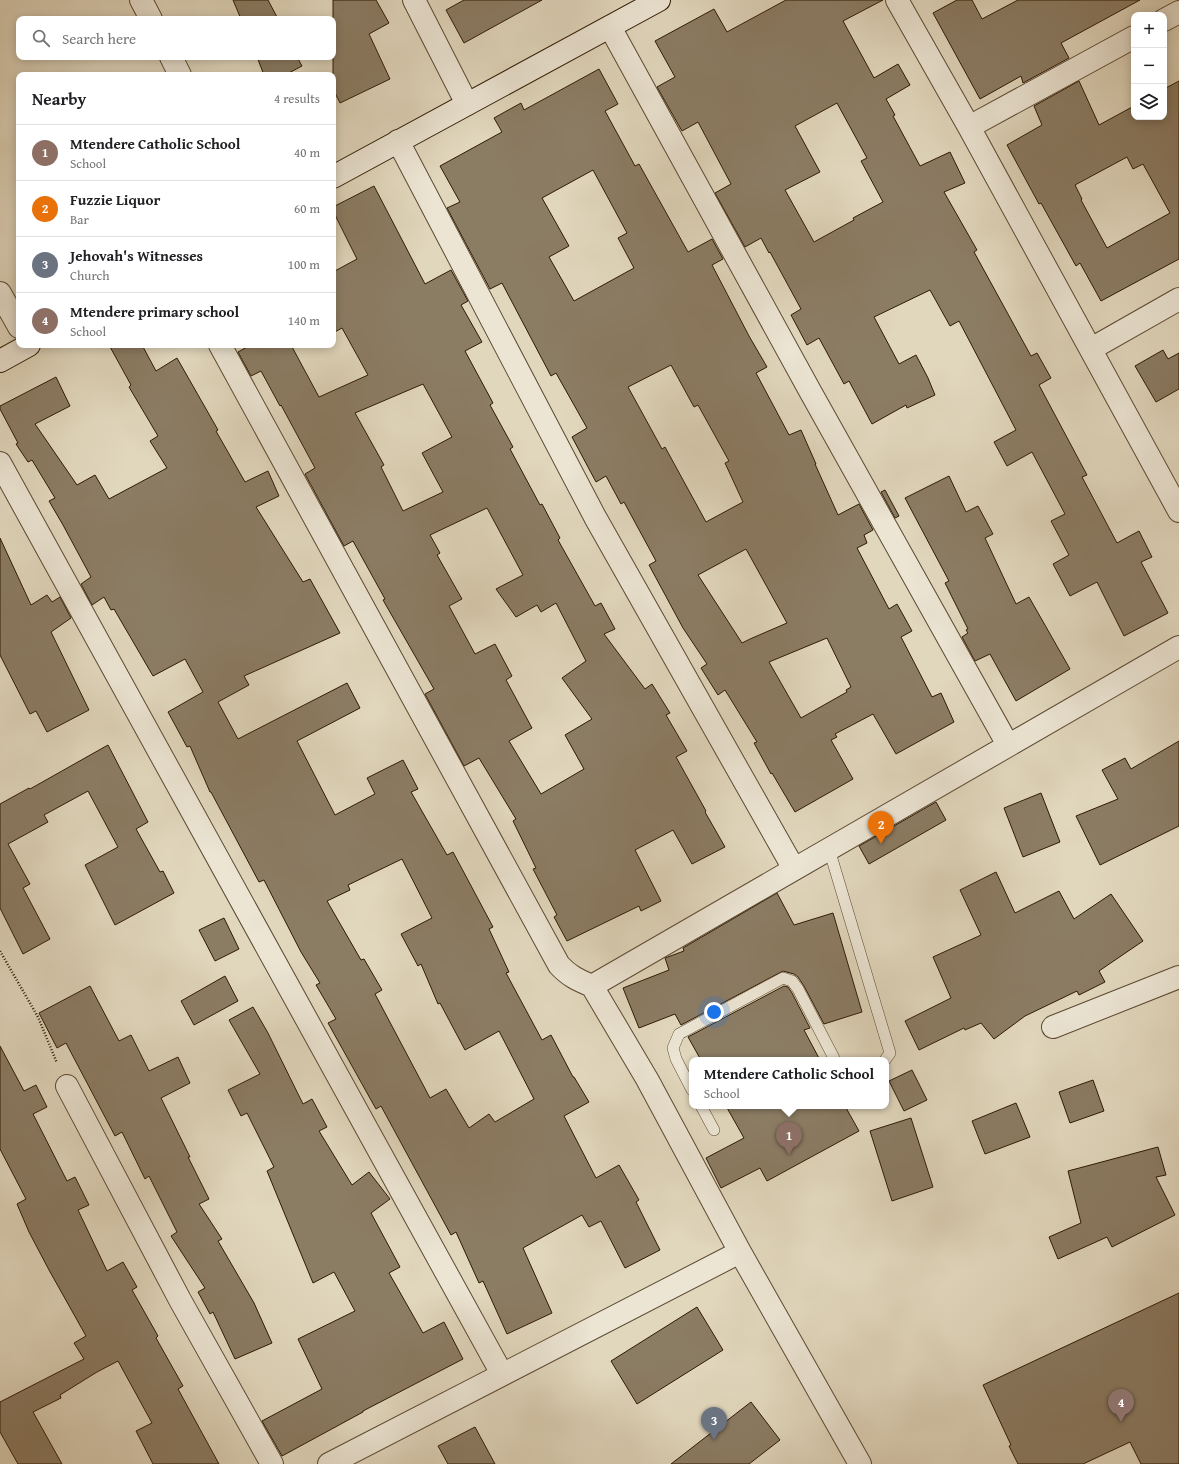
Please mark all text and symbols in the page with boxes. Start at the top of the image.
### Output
map controls [1131,12,1167,120]
button: + [1131,12,1167,48]
search box [16,16,336,60]
icon: search [30,27,52,49]
text: Search here [62,28,136,49]
button: − [1131,48,1167,84]
button: layers [1131,84,1167,120]
text: Nearby [32,86,86,111]
text: 4 results [274,89,320,108]
text: Mtendere Catholic School [70,133,240,154]
text: 1 [42,143,48,162]
text: 40 m [294,143,320,162]
text: School [70,154,106,173]
text: Fuzzie Liquor [70,189,160,210]
text: 2 [42,199,48,218]
text: 60 m [294,199,320,218]
text: Bar [70,210,89,229]
text: Jehovah's Witnesses [70,245,203,266]
text: 3 [42,255,48,274]
text: 100 m [288,255,320,274]
text: Church [70,266,109,285]
text: Mtendere primary school [70,301,239,322]
text: 4 [42,311,48,330]
text: 140 m [288,311,320,330]
text: School [70,322,106,341]
pin: 2 [868,811,894,844]
your location [704,1002,724,1022]
popup [689,1057,889,1109]
text: Mtendere Catholic School [704,1063,874,1084]
text: School [704,1084,740,1103]
pin: 1 [776,1122,802,1155]
pin: 4 [1108,1389,1134,1422]
pin: 3 [701,1407,727,1440]

